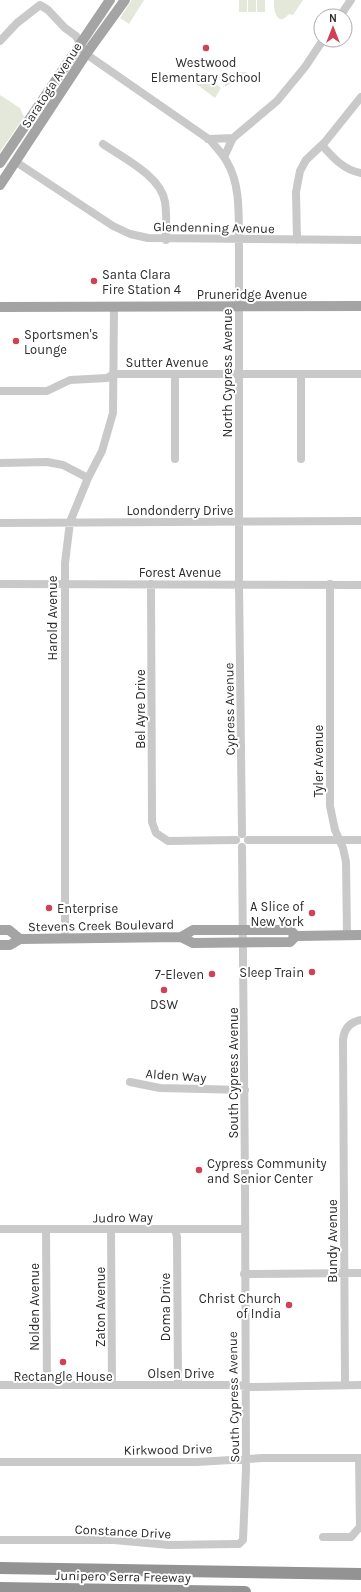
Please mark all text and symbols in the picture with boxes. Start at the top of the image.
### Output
north arrow [313,8,353,48]
text: N [329,12,337,25]
street label: Saratoga Avenue [18,39,85,131]
marker: Westwood Elementary School [201,43,211,53]
place label: Westwood Elementary School [151,55,261,85]
street label: Glendenning Avenue [153,219,275,236]
place label: Santa Clara Fire Station 4 [102,267,181,297]
marker: Santa Clara Fire Station 4 [89,276,99,286]
street label: Pruneridge Avenue [197,287,308,302]
street label: North Cypress Avenue [220,308,235,438]
place label: Sportsmen's Lounge [24,327,98,357]
marker: Sportsmen's Lounge [11,336,21,346]
street label: Sutter Avenue [126,355,209,370]
street label: Londonderry Drive [127,503,234,518]
street label: Forest Avenue [139,565,222,580]
street label: Harold Avenue [45,575,60,660]
street label: Cypress Avenue [221,662,238,755]
street label: Bel Ayre Drive [133,669,148,749]
street label: Tyler Avenue [311,724,326,797]
place label: A Slice of New York [250,899,305,929]
place label: Enterprise [57,901,118,916]
marker: Enterprise [44,903,54,913]
marker: A Slice of New York [307,908,317,918]
street label: Stevens Creek Boulevard [28,917,174,934]
place label: Sleep Train [239,965,304,980]
place label: 7-Eleven [155,967,204,982]
marker: Sleep Train [307,967,317,977]
marker: 7-Eleven [207,969,217,979]
marker: DSW [159,985,169,995]
place label: DSW [150,997,178,1012]
street label: South Cypress Avenue [226,1007,241,1139]
street label: Alden Way [145,1066,207,1085]
place label: Cypress Community and Senior Center [207,1156,327,1186]
marker: Cypress Community and Senior Center [194,1165,204,1175]
street label: Bundy Avenue [325,1199,340,1283]
street label: Judro Way [93,1209,153,1226]
street label: Nolden Avenue [27,1263,42,1351]
street label: Zaton Avenue [93,1266,108,1347]
street label: Doma Drive [158,1272,173,1341]
place label: Christ Church of India [199,1291,281,1321]
marker: Christ Church of India [284,1300,294,1310]
street label: South Cypress Avenue [225,1331,242,1463]
marker: Rectangle House [58,1357,68,1367]
street label: Olsen Drive [148,1366,215,1381]
place label: Rectangle House [13,1369,113,1384]
street label: Kirkwood Drive [124,1441,213,1458]
street label: Constance Drive [74,1521,172,1542]
street label: Junipero Serra Freeway [55,1568,191,1585]

